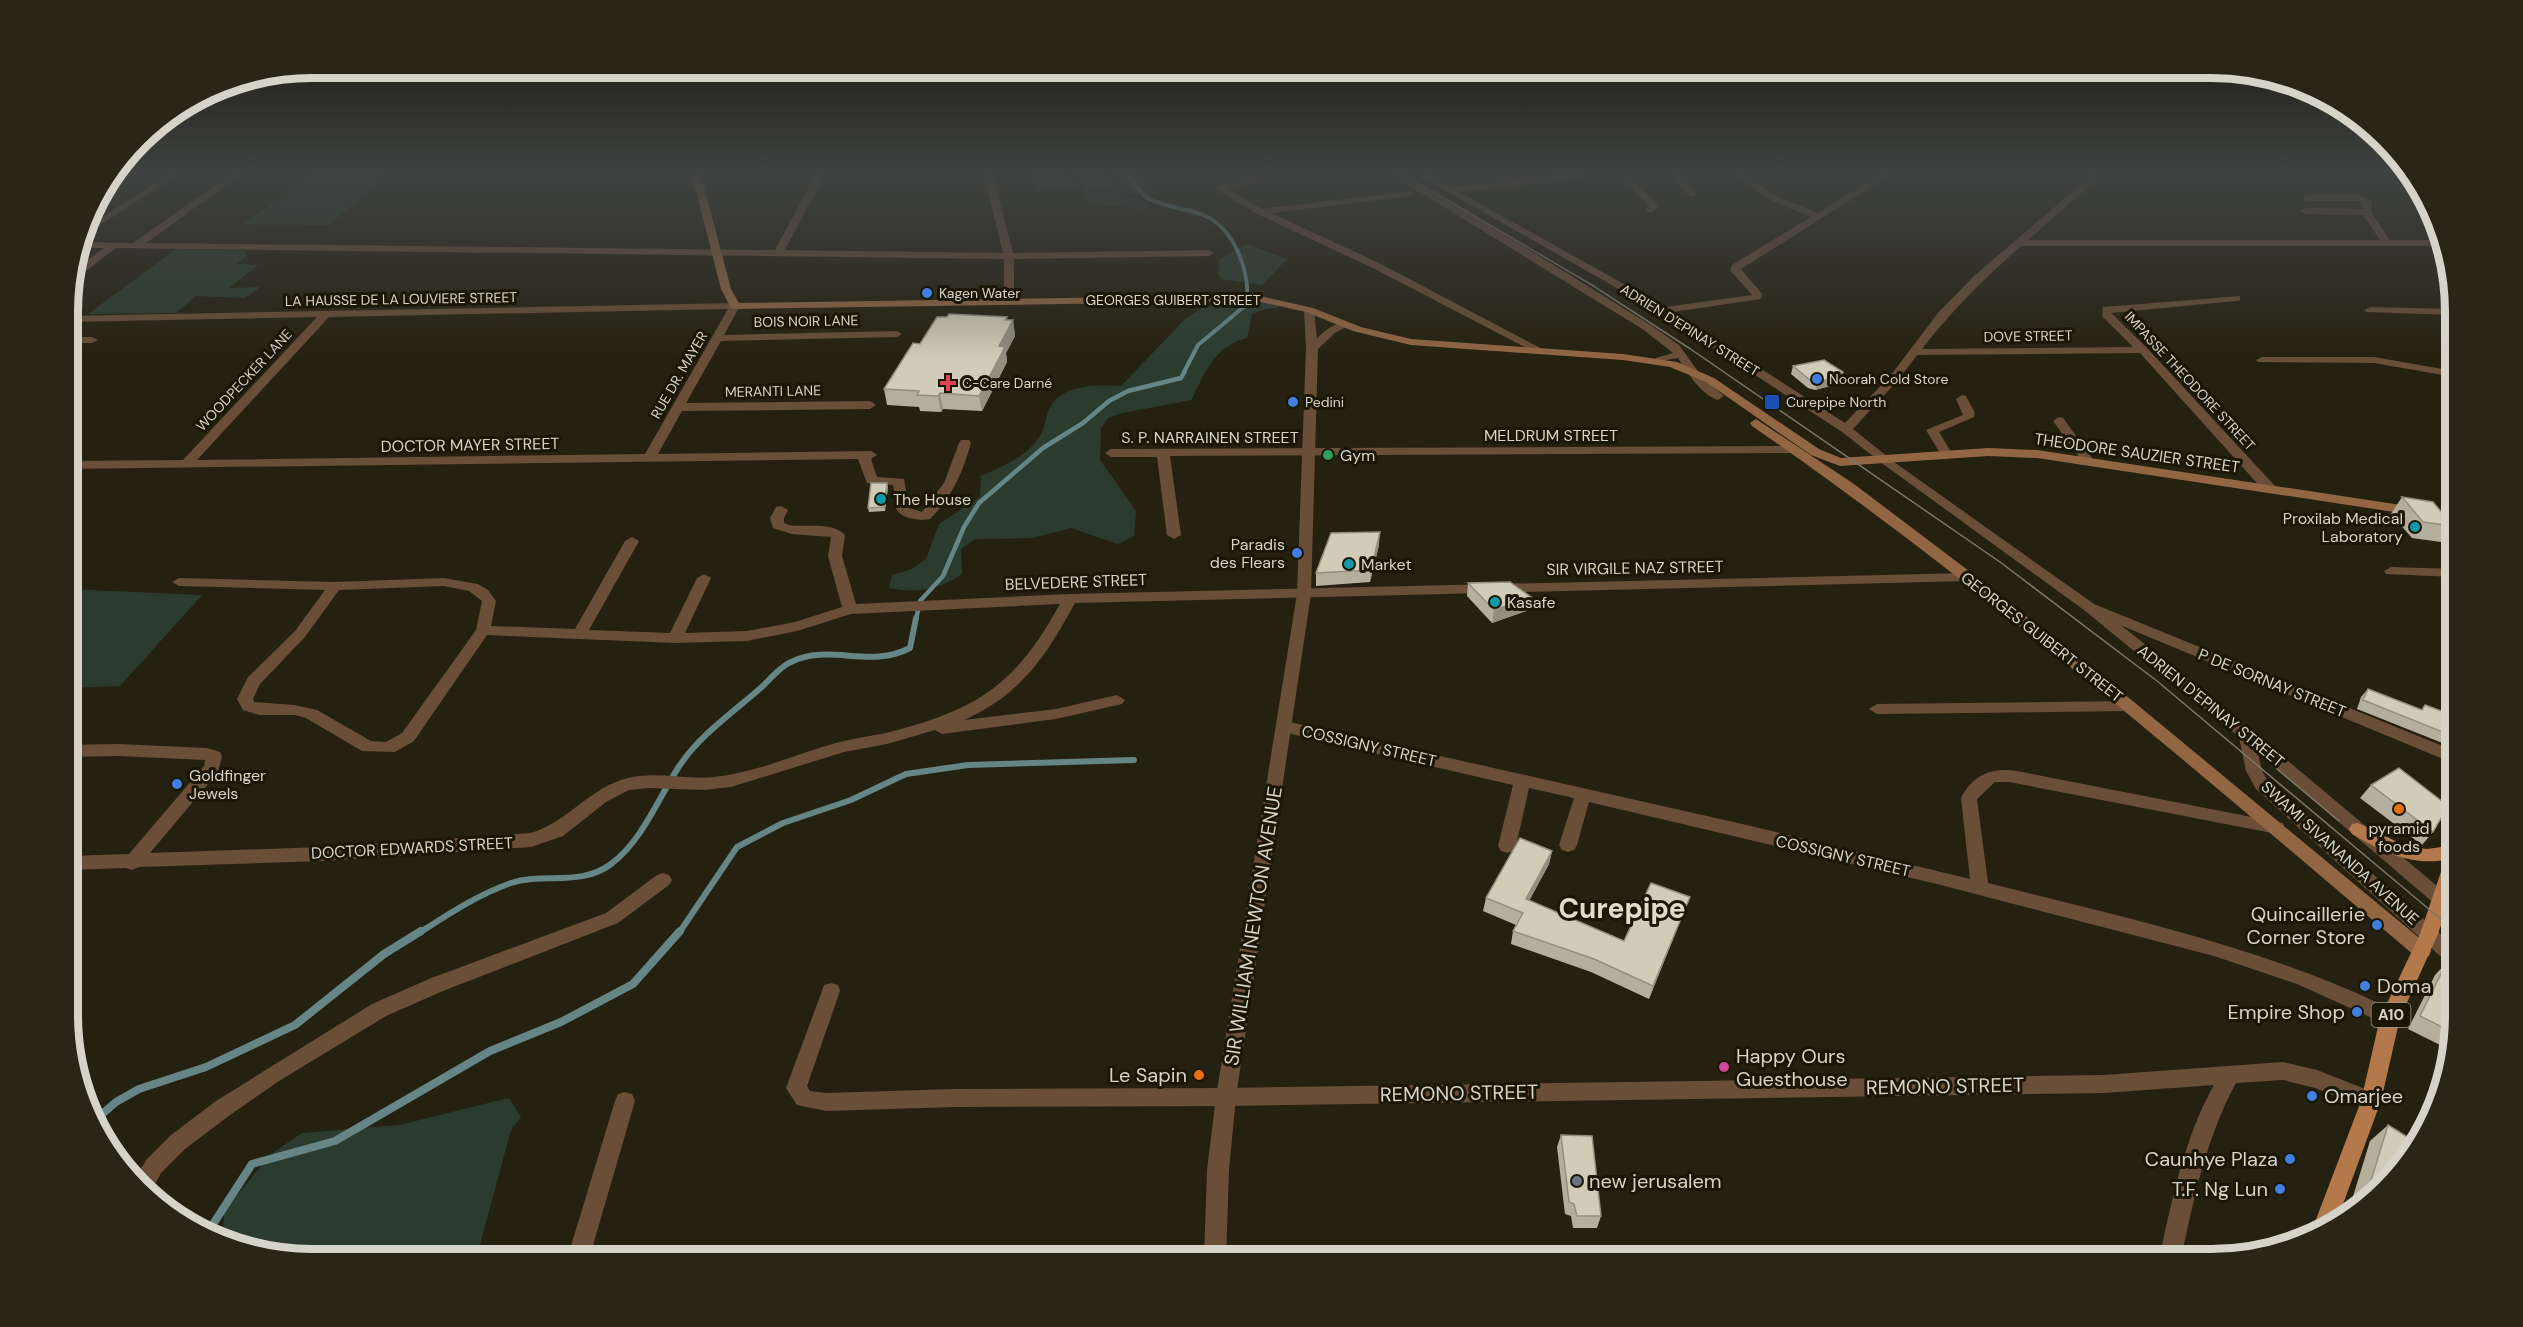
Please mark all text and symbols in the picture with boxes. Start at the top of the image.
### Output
street label: ADRIEN D'EPINAY STREET [1617,280,1763,380]
place label: Kagen Water [939,284,1020,302]
marker: Kagen Water [920,286,934,300]
street label: LA HAUSSE DE LA LOUVIERE STREET [285,288,517,310]
street label: GEORGES GUIBERT STREET [1085,291,1261,309]
street label: IMPASSE THEODORE STREET [2121,308,2259,454]
street label: BOIS NOIR LANE [754,311,858,331]
street label: WOODPECKER LANE [192,325,296,435]
street label: DOVE STREET [1983,326,2073,346]
street label: RUE DR. MAYER [647,328,711,422]
place label: Noorah Cold Store [1829,370,1948,388]
marker: Noorah Cold Store [1810,372,1824,386]
marker: C-Care Darné [939,374,957,392]
place label: C-Care Darné [962,374,1052,392]
street label: MERANTI LANE [725,381,821,401]
place label: Pedini [1305,393,1344,411]
marker: Curepipe North [1763,393,1781,411]
place label: Curepipe North [1786,393,1886,411]
marker: Pedini [1286,395,1300,409]
street label: MELDRUM STREET [1484,425,1618,446]
street label: S. P. NARRAINEN STREET [1121,427,1299,448]
street label: THEODORE SAUZIER STREET [2033,428,2241,478]
street label: DOCTOR MAYER STREET [380,433,560,457]
place label: Gym [1340,445,1375,466]
marker: Gym [1321,448,1335,462]
place label: The House [893,489,971,510]
marker: The House [874,492,888,506]
place label: Proxilab Medical Laboratory [2283,508,2403,547]
marker: Proxilab Medical Laboratory [2408,520,2422,534]
place label: Paradis des Flears [1210,534,1285,573]
marker: Paradis des Flears [1290,546,1304,560]
place label: Market [1361,554,1412,575]
street label: SIR VIRGILE NAZ STREET [1546,556,1724,580]
marker: Market [1342,557,1356,571]
street label: GEORGES GUIBERT STREET [1957,567,2127,707]
street label: BELVEDERE STREET [1005,569,1148,595]
place label: Kasafe [1507,592,1556,613]
marker: Kasafe [1488,595,1502,609]
street label: ADRIEN D'EPINAY STREET [2133,640,2289,772]
street label: P DE SORNAY STREET [2195,644,2349,722]
street label: COSSIGNY STREET [1300,720,1438,772]
place label: Goldfinger Jewels [189,765,266,804]
street label: SWAMI SIVANANDA AVENUE [2257,776,2423,930]
marker: Goldfinger Jewels [170,777,184,791]
street label: SIR WILLIAM NEWTON AVENUE [1218,784,1288,1068]
marker: pyramid foods [2392,802,2406,816]
place label: pyramid foods [2368,818,2430,857]
street label: COSSIGNY STREET [1774,830,1912,882]
street label: DOCTOR EDWARDS STREET [310,832,514,864]
district label: Curepipe [1558,890,1686,927]
place label: Quincaillerie Corner Store [2246,901,2365,950]
marker: Quincaillerie Corner Store [2370,918,2384,932]
place label: Doma [2377,973,2431,999]
marker: Doma [2358,979,2372,993]
place label: Empire Shop [2227,999,2345,1025]
road number: A10 [2372,1003,2410,1027]
marker: Empire Shop [2350,1005,2364,1019]
place label: Happy Ours Guesthouse [1736,1043,1848,1092]
marker: Happy Ours Guesthouse [1717,1060,1731,1074]
place label: Le Sapin [1109,1062,1187,1088]
marker: Le Sapin [1192,1068,1206,1082]
street label: REMONO STREET [1866,1072,2024,1100]
street label: REMONO STREET [1380,1079,1538,1107]
place label: Omarjee [2324,1083,2403,1109]
marker: Omarjee [2305,1089,2319,1103]
place label: Caunhye Plaza [2145,1146,2278,1172]
marker: Caunhye Plaza [2283,1152,2297,1166]
place label: new jerusalem [1589,1168,1722,1194]
marker: new jerusalem [1570,1174,1584,1188]
place label: T.F. Ng Lun [2172,1176,2268,1202]
marker: T.F. Ng Lun [2273,1182,2287,1196]

